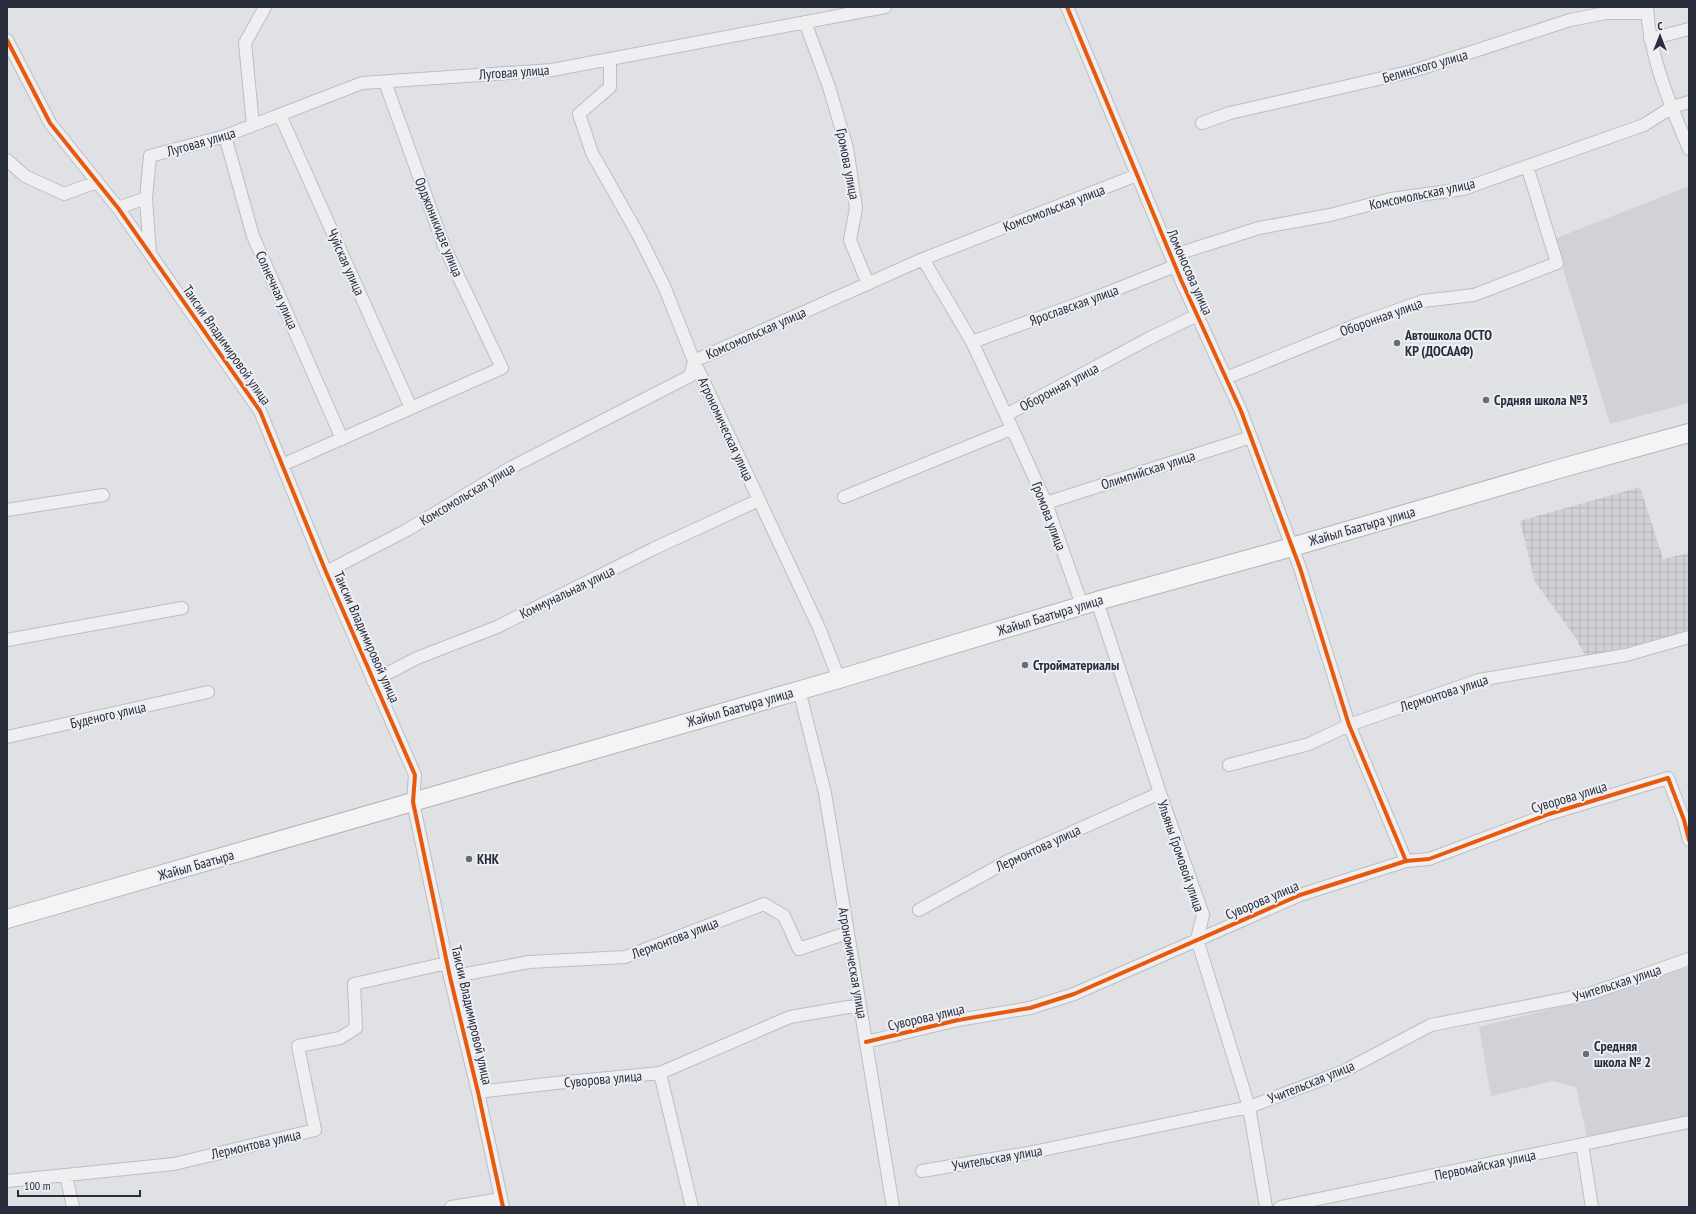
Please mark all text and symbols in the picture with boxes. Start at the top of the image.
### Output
north arrow [1640,16,1680,56]
text: С [1657,19,1663,33]
street label: Белинского улица [1380,45,1470,87]
street label: Луговая улица [477,61,550,84]
street label: Луговая улица [164,124,237,161]
street label: Громова улица [832,127,864,201]
street label: Комсомольская улица [1367,174,1477,214]
street label: Орджоникидзе улица [411,175,467,279]
street label: Комсомольская улица [1001,180,1107,236]
street label: Ломоносова улица [1163,225,1217,318]
street label: Чуйская улица [323,226,369,298]
street label: Солнечная улица [252,248,302,332]
street label: Ярославская улица [1027,281,1121,329]
street label: Таисии Владимировой улица [179,282,275,408]
street label: Оборонная улица [1337,294,1425,340]
street label: Комсомольская улица [703,303,809,363]
place label: Автошкола ОСТО КР (ДОСААФ) [1404,326,1492,360]
marker: Автошкола ОСТО КР (ДОСААФ) [1392,338,1402,348]
street label: Оборонная улица [1016,359,1102,415]
street label: Агрономическая улица [694,374,758,484]
place label: Срдняя школа №3 [1494,391,1588,409]
marker: Срдняя школа №3 [1481,395,1491,405]
street label: Олимпийская улица [1099,446,1197,494]
street label: Комсомольская улица [416,459,518,529]
street label: Громова улица [1028,479,1070,553]
street label: Жайыл Баатыра улица [1306,502,1417,550]
street label: Коммунальная улица [517,561,617,623]
street label: Таисии Владимировой улица [330,568,404,706]
street label: Жайыл Баатыра улица [994,590,1105,640]
place label: Стройматериалы [1033,656,1119,674]
marker: Стройматериалы [1020,660,1030,670]
street label: Лермонтова улица [1397,670,1490,716]
street label: Жайыл Баатыра улица [684,683,795,731]
street label: Буденого улица [68,698,148,732]
street label: Суворова улица [1529,777,1609,817]
street label: Ульяны Громовой улица [1153,798,1209,914]
street label: Лермонтова улица [992,820,1083,876]
street label: Жайыл Баатыра [155,846,236,885]
place label: КНК [477,850,500,868]
marker: КНК [464,854,474,864]
street label: Суворова улица [1222,876,1302,924]
street label: Агрономическая улица [834,906,872,1020]
street label: Лермонтова улица [628,913,721,963]
street label: Таисии Владимировой улица [447,944,497,1086]
street label: Учительская улица [1571,960,1663,1006]
street label: Суворова улица [886,999,966,1035]
place label: Средняя школа № 2 [1594,1037,1651,1071]
marker: Средняя школа № 2 [1581,1049,1591,1059]
street label: Учительская улица [1265,1056,1357,1108]
street label: Суворова улица [563,1067,643,1091]
street label: Лермонтова улица [208,1125,303,1163]
street label: Учительская улица [950,1141,1044,1175]
street label: Первомайская улица [1433,1145,1537,1185]
scale bar [18,1172,140,1198]
text: 100 m [24,1178,51,1193]

